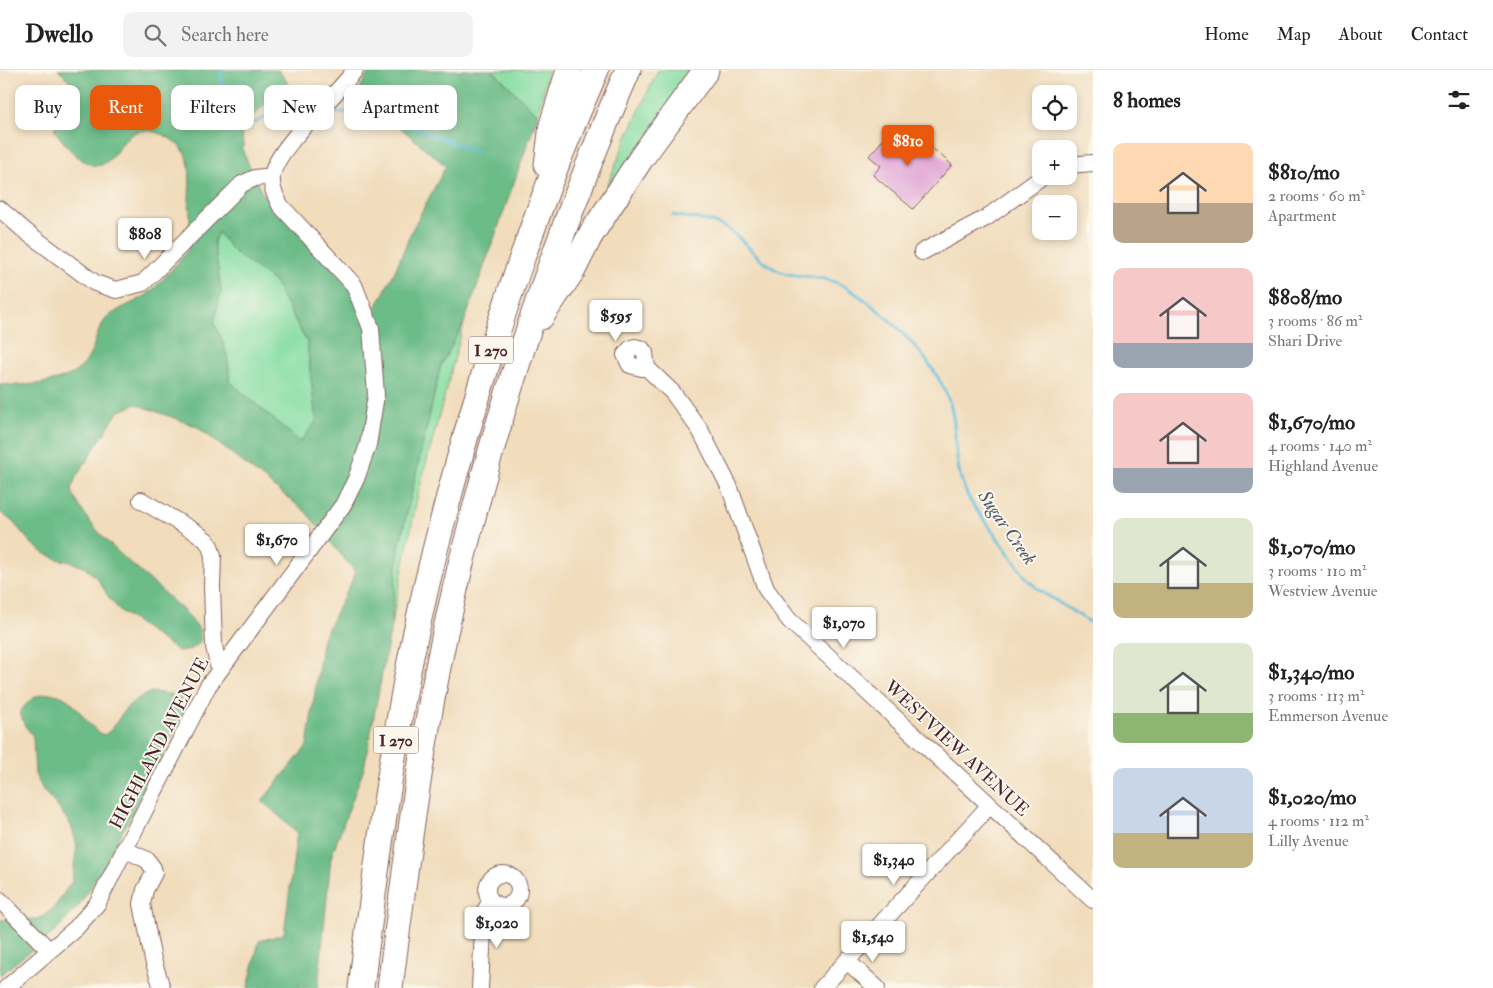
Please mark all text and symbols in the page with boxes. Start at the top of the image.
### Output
search box [123,12,473,57]
text: Dwello [25,19,93,50]
icon: search [141,21,169,49]
text: Search here [181,23,269,47]
text: Home [1204,23,1249,46]
text: Map [1277,23,1311,46]
text: About [1339,23,1383,46]
text: Contact [1411,23,1468,46]
chip: Buy [15,85,80,130]
chip: Rent [90,85,161,130]
chip: Filters [171,85,254,130]
chip: New [264,85,334,130]
chip: Apartment [344,85,457,130]
map controls [1032,85,1077,240]
button: locate [1032,85,1077,130]
icon: filters [1445,86,1473,114]
text: 8 homes [1113,87,1181,114]
pin: $810 [878,124,938,167]
text: $810 [893,131,923,151]
button: + [1032,140,1077,185]
text: $810/mo [1268,159,1340,186]
icon: home [1153,163,1213,223]
text: 2 rooms · 60 m² [1268,186,1365,206]
button: − [1032,195,1077,240]
text: Apartment [1268,206,1336,226]
pin: $808 [115,218,175,260]
text: $808 [129,224,161,244]
text: $808/mo [1268,284,1342,311]
icon: home [1153,288,1213,348]
pin: $595 [586,300,646,342]
text: $595 [600,306,632,326]
text: 3 rooms · 86 m² [1268,311,1362,331]
text: Shari Drive [1268,331,1342,351]
road number: I 270 [468,336,514,364]
text: $1,670/mo [1268,409,1355,436]
icon: home [1153,413,1213,473]
text: 4 rooms · 140 m² [1268,436,1372,456]
text: Highland Avenue [1268,456,1378,476]
water label: Sugar Creek [972,485,1042,570]
pin: $1,670 [236,524,318,566]
text: $1,670 [256,530,298,550]
text: $1,070/mo [1268,534,1355,561]
icon: home [1153,538,1213,598]
text: 3 rooms · 110 m² [1268,561,1366,581]
text: Westview Avenue [1268,581,1378,601]
pin: $1,070 [803,606,885,649]
text: $1,070 [823,613,865,633]
street label: HIGHLAND AVENUE [104,653,215,833]
text: $1,340/mo [1268,659,1354,686]
icon: home [1153,663,1213,723]
street label: WESTVIEW AVENUE [879,675,1034,821]
text: 3 rooms · 113 m² [1268,686,1364,706]
text: Emmerson Avenue [1268,706,1388,726]
road number: I 270 [374,726,418,754]
text: $1,020/mo [1268,784,1356,811]
icon: home [1153,788,1213,848]
text: 4 rooms · 112 m² [1268,811,1369,831]
text: Lilly Avenue [1268,831,1349,851]
pin: $1,340 [853,844,935,886]
text: $1,340 [873,850,915,870]
pin: $1,020 [456,906,538,949]
text: $1,020 [475,913,519,933]
pin: $1,540 [832,920,914,963]
text: $1,540 [852,927,894,947]

